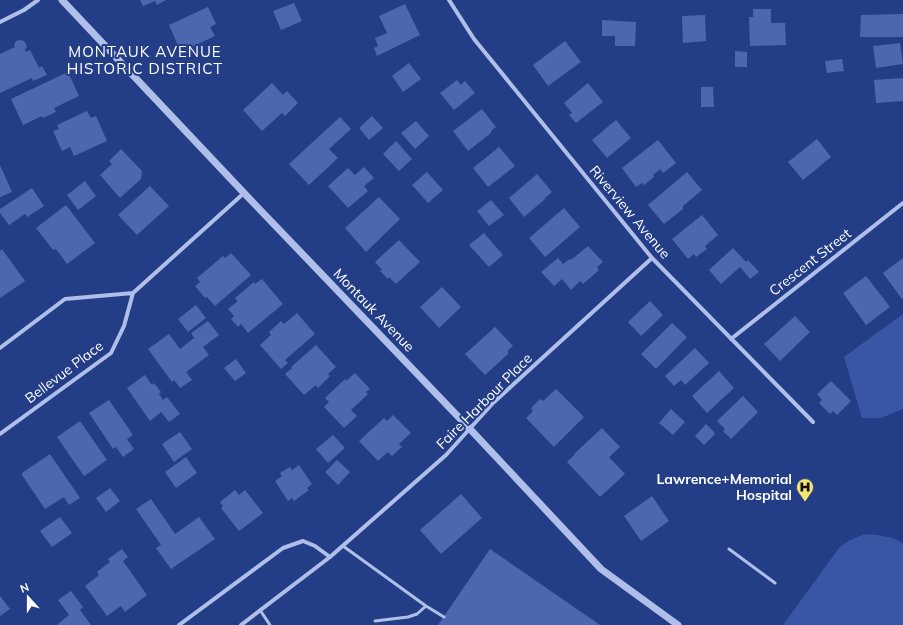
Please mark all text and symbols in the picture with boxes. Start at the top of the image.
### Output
district label: MONTAUK AVENUE HISTORIC DISTRICT [67,42,223,78]
street label: Riverview Avenue [586,162,674,262]
street label: Crescent Street [765,224,855,300]
street label: Montauk Avenue [330,264,418,356]
street label: Bellevue Place [21,337,107,407]
street label: Faire Harbour Place [432,349,536,453]
place label: Lawrence+Memorial Hospital [656,470,792,504]
hospital icon: Lawrence+Memorial Hospital [795,477,815,502]
north arrow [8,577,48,617]
text: N [18,580,31,596]

